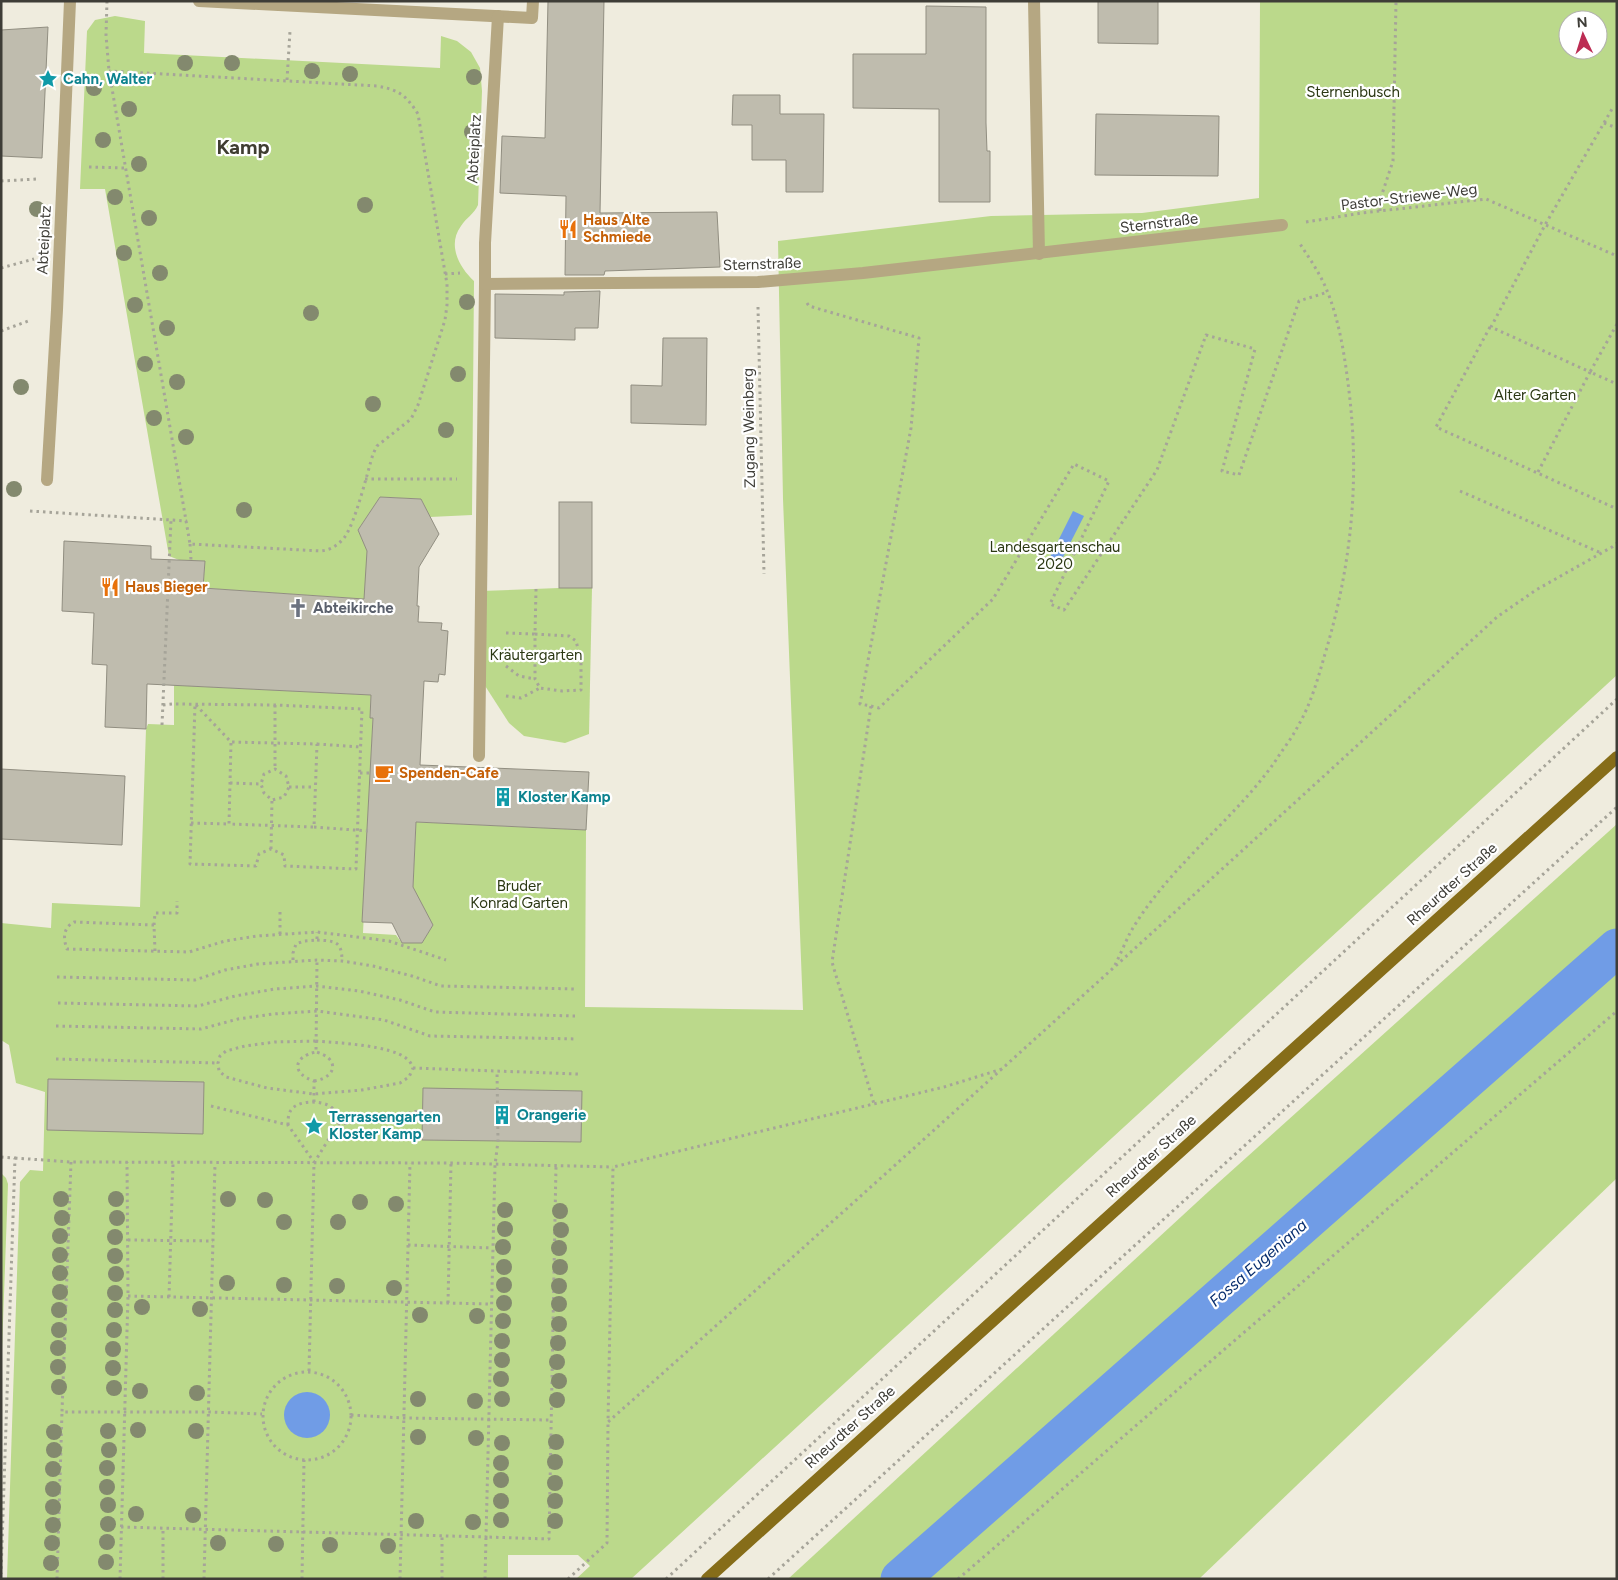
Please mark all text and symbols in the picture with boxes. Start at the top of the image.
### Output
north arrow [1558,10,1608,60]
text: N [1576,14,1588,31]
place icon: Cahn, Walter [37,68,59,90]
place label: Cahn, Walter [63,70,152,88]
park label: Sternenbusch [1306,83,1400,101]
street label: Abteiplatz [463,114,485,184]
district label: Kamp [217,135,269,159]
street label: Pastor-Striewe-Weg [1340,180,1478,214]
street label: Abteiplatz [33,205,55,275]
street label: Sternstraße [1119,209,1199,237]
place label: Haus Alte Schmiede [583,211,652,246]
restaurant icon: Haus Alte Schmiede [557,218,579,240]
street label: Sternstraße [722,254,802,274]
street label: Zugang Weinberg [739,368,759,488]
park label: Alter Garten [1494,386,1576,404]
park label: Landesgartenschau 2020 [989,538,1121,573]
restaurant icon: Haus Bieger [99,576,121,598]
place label: Haus Bieger [125,578,208,596]
church icon: Abteikirche [287,597,309,619]
place label: Abteikirche [313,599,394,617]
park label: Kräutergarten [490,646,582,664]
cafe icon: Spenden-Cafe [373,762,395,784]
place label: Spenden-Cafe [399,764,499,782]
building icon: Kloster Kamp [492,786,514,808]
place label: Kloster Kamp [518,788,610,806]
street label: Rheurdter Straße [1403,839,1501,929]
park label: Bruder Konrad Garten [470,877,568,912]
building icon: Orangerie [491,1104,513,1126]
place label: Orangerie [517,1106,587,1124]
place label: Terrassengarten Kloster Kamp [329,1108,441,1143]
street label: Rheurdter Straße [1102,1111,1200,1201]
place icon: Terrassengarten Kloster Kamp [303,1115,325,1137]
water label: Fossa Eugeniana [1205,1215,1311,1311]
street label: Rheurdter Straße [801,1382,899,1472]

